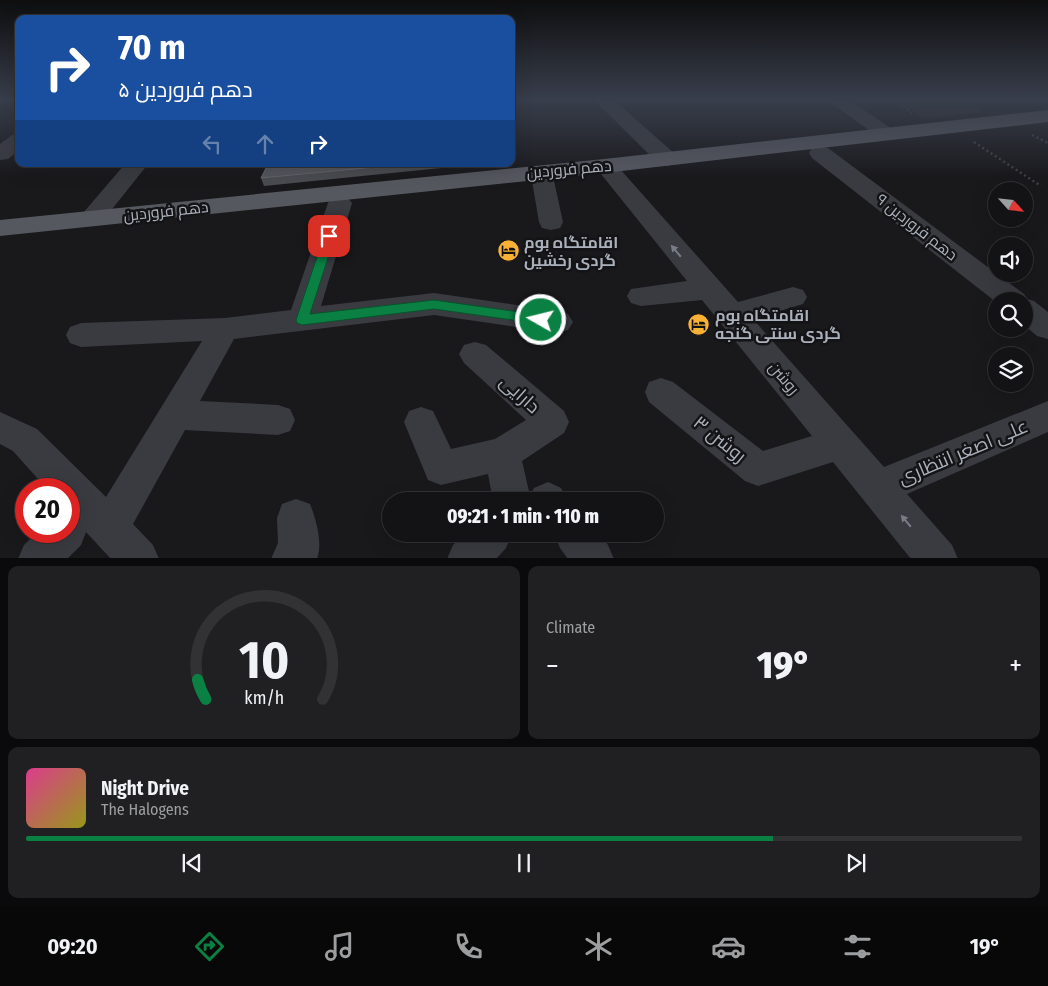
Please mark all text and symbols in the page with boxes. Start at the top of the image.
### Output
text: 70 m [118,26,186,68]
icon: right [35,35,100,100]
text: دهم فروردین ۵ [118,76,253,103]
icon: left [198,130,226,158]
icon: ahead [251,130,279,158]
icon: right [304,130,332,158]
street label: دهم فروردین [526,156,613,184]
north arrow [988,182,1032,228]
map controls [988,182,1033,392]
street label: دهم فروردین ۹ [872,190,961,266]
street label: دهم فروردین [123,197,210,227]
pin [308,215,350,257]
icon: arrive [315,222,343,250]
place label: اقامتگاه بوم گردی رخشین [524,233,618,270]
button: sound [988,237,1033,282]
hotel icon: اقامتگاه بوم گردی رخشین [496,239,520,263]
one-way arrow [671,245,682,258]
button: search [988,292,1033,337]
position arrow [514,293,566,345]
place label: اقامتگاه بوم گردی سنتی گنجه [715,306,841,343]
hotel icon: اقامتگاه بوم گردی سنتی گنجه [687,312,711,336]
button: layers [988,347,1033,392]
street label: روشن [764,358,803,399]
street label: دارایی [495,370,545,418]
street label: روشن ۳ [689,411,751,467]
street label: علی اصغر انتظاری [895,414,1031,490]
speed limit sign: 20 [15,478,80,543]
text: 09:21 · 1 min · 110 m [447,505,599,528]
one-way arrow [901,515,912,528]
text: Climate [546,618,595,637]
text: 10 [239,629,289,692]
text: 19° [757,642,811,688]
text: − [546,649,559,682]
text: + [1009,649,1022,682]
text: km/h [244,687,284,709]
text: Night Drive [101,777,189,800]
text: The Halogens [101,800,189,819]
icon: previous [178,849,206,877]
icon: pause [510,849,538,877]
icon: next [842,849,870,877]
icon: directions [192,929,227,964]
icon: music [322,929,357,964]
icon: phone [451,929,486,964]
icon: climate [581,929,616,964]
icon: car [711,929,746,964]
icon: filters [840,929,875,964]
text: 09:20 [47,933,98,960]
text: 19° [970,933,1001,960]

